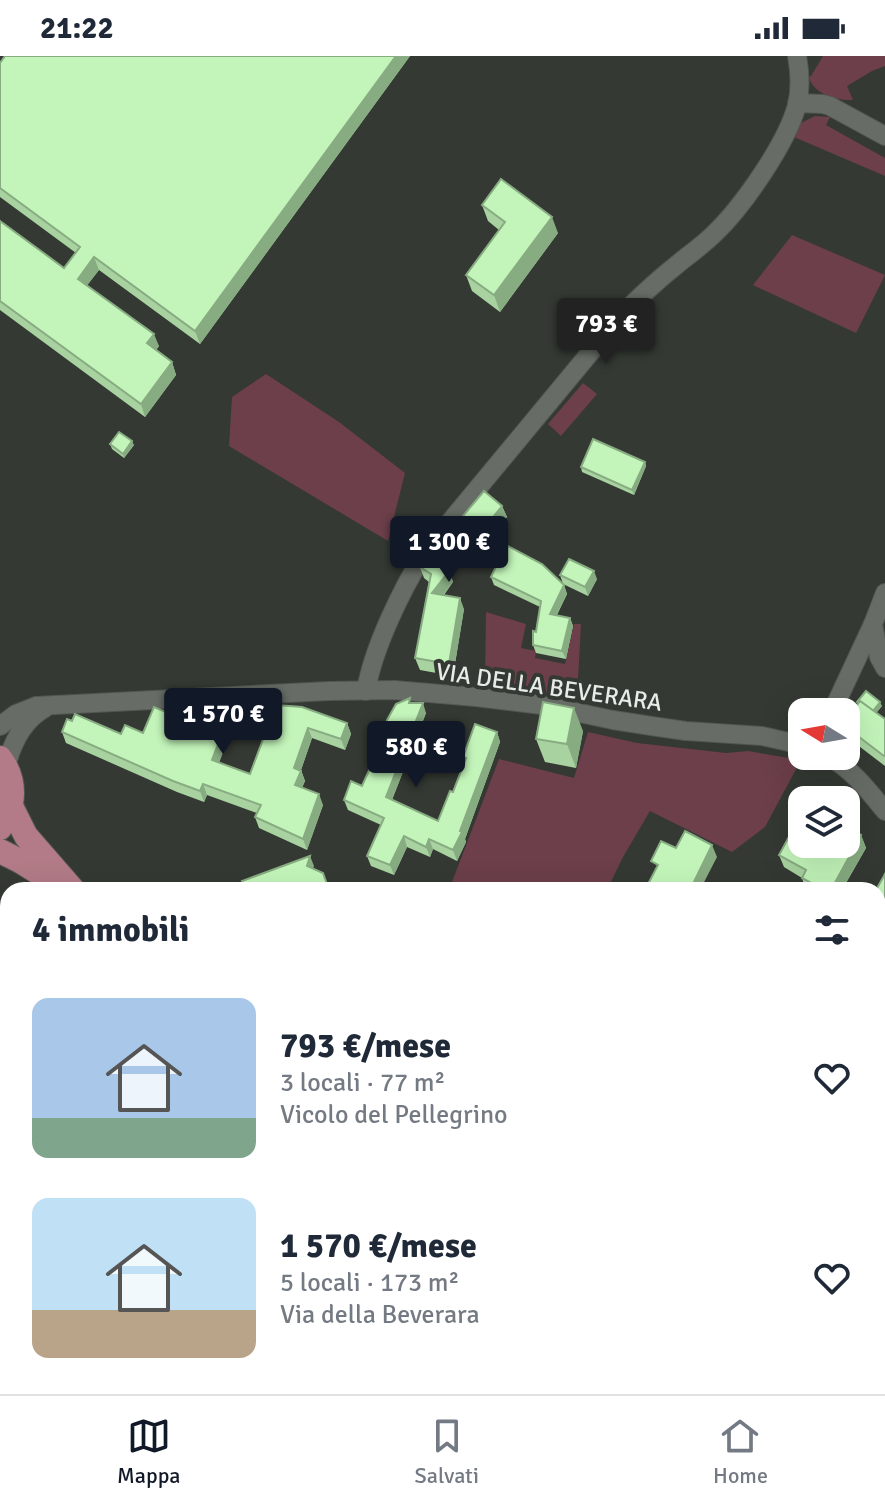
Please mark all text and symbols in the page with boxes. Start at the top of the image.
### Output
text: 21:22 [40,10,114,47]
pin: 793 € [550,298,662,366]
text: 793 € [575,308,637,340]
pin: 1 300 € [375,516,523,584]
text: 1 300 € [408,526,490,558]
street label: VIA DELLA BEVERARA [434,656,664,718]
pin: 1 570 € [149,688,297,756]
text: 1 570 € [182,698,264,730]
north arrow [788,698,860,770]
map controls [788,698,860,858]
pin: 580 € [360,721,472,789]
text: 580 € [385,731,447,763]
button: layers [788,786,860,858]
icon: filters [810,908,854,952]
text: 4 immobili [32,909,189,951]
text: 793 €/mese [280,1025,451,1067]
icon: home [96,1030,192,1126]
icon: heart [810,1056,854,1100]
text: 3 locali · 77 m² [280,1067,445,1099]
text: Vicolo del Pellegrino [280,1099,508,1131]
text: 1 570 €/mese [280,1225,477,1267]
icon: home [96,1230,192,1326]
icon: heart [810,1256,854,1300]
text: 5 locali · 173 m² [280,1267,460,1299]
text: Via della Beverara [280,1299,480,1331]
tab: Mappa [117,1414,180,1489]
tab: Salvati [415,1414,479,1489]
tab: Home [713,1414,768,1489]

